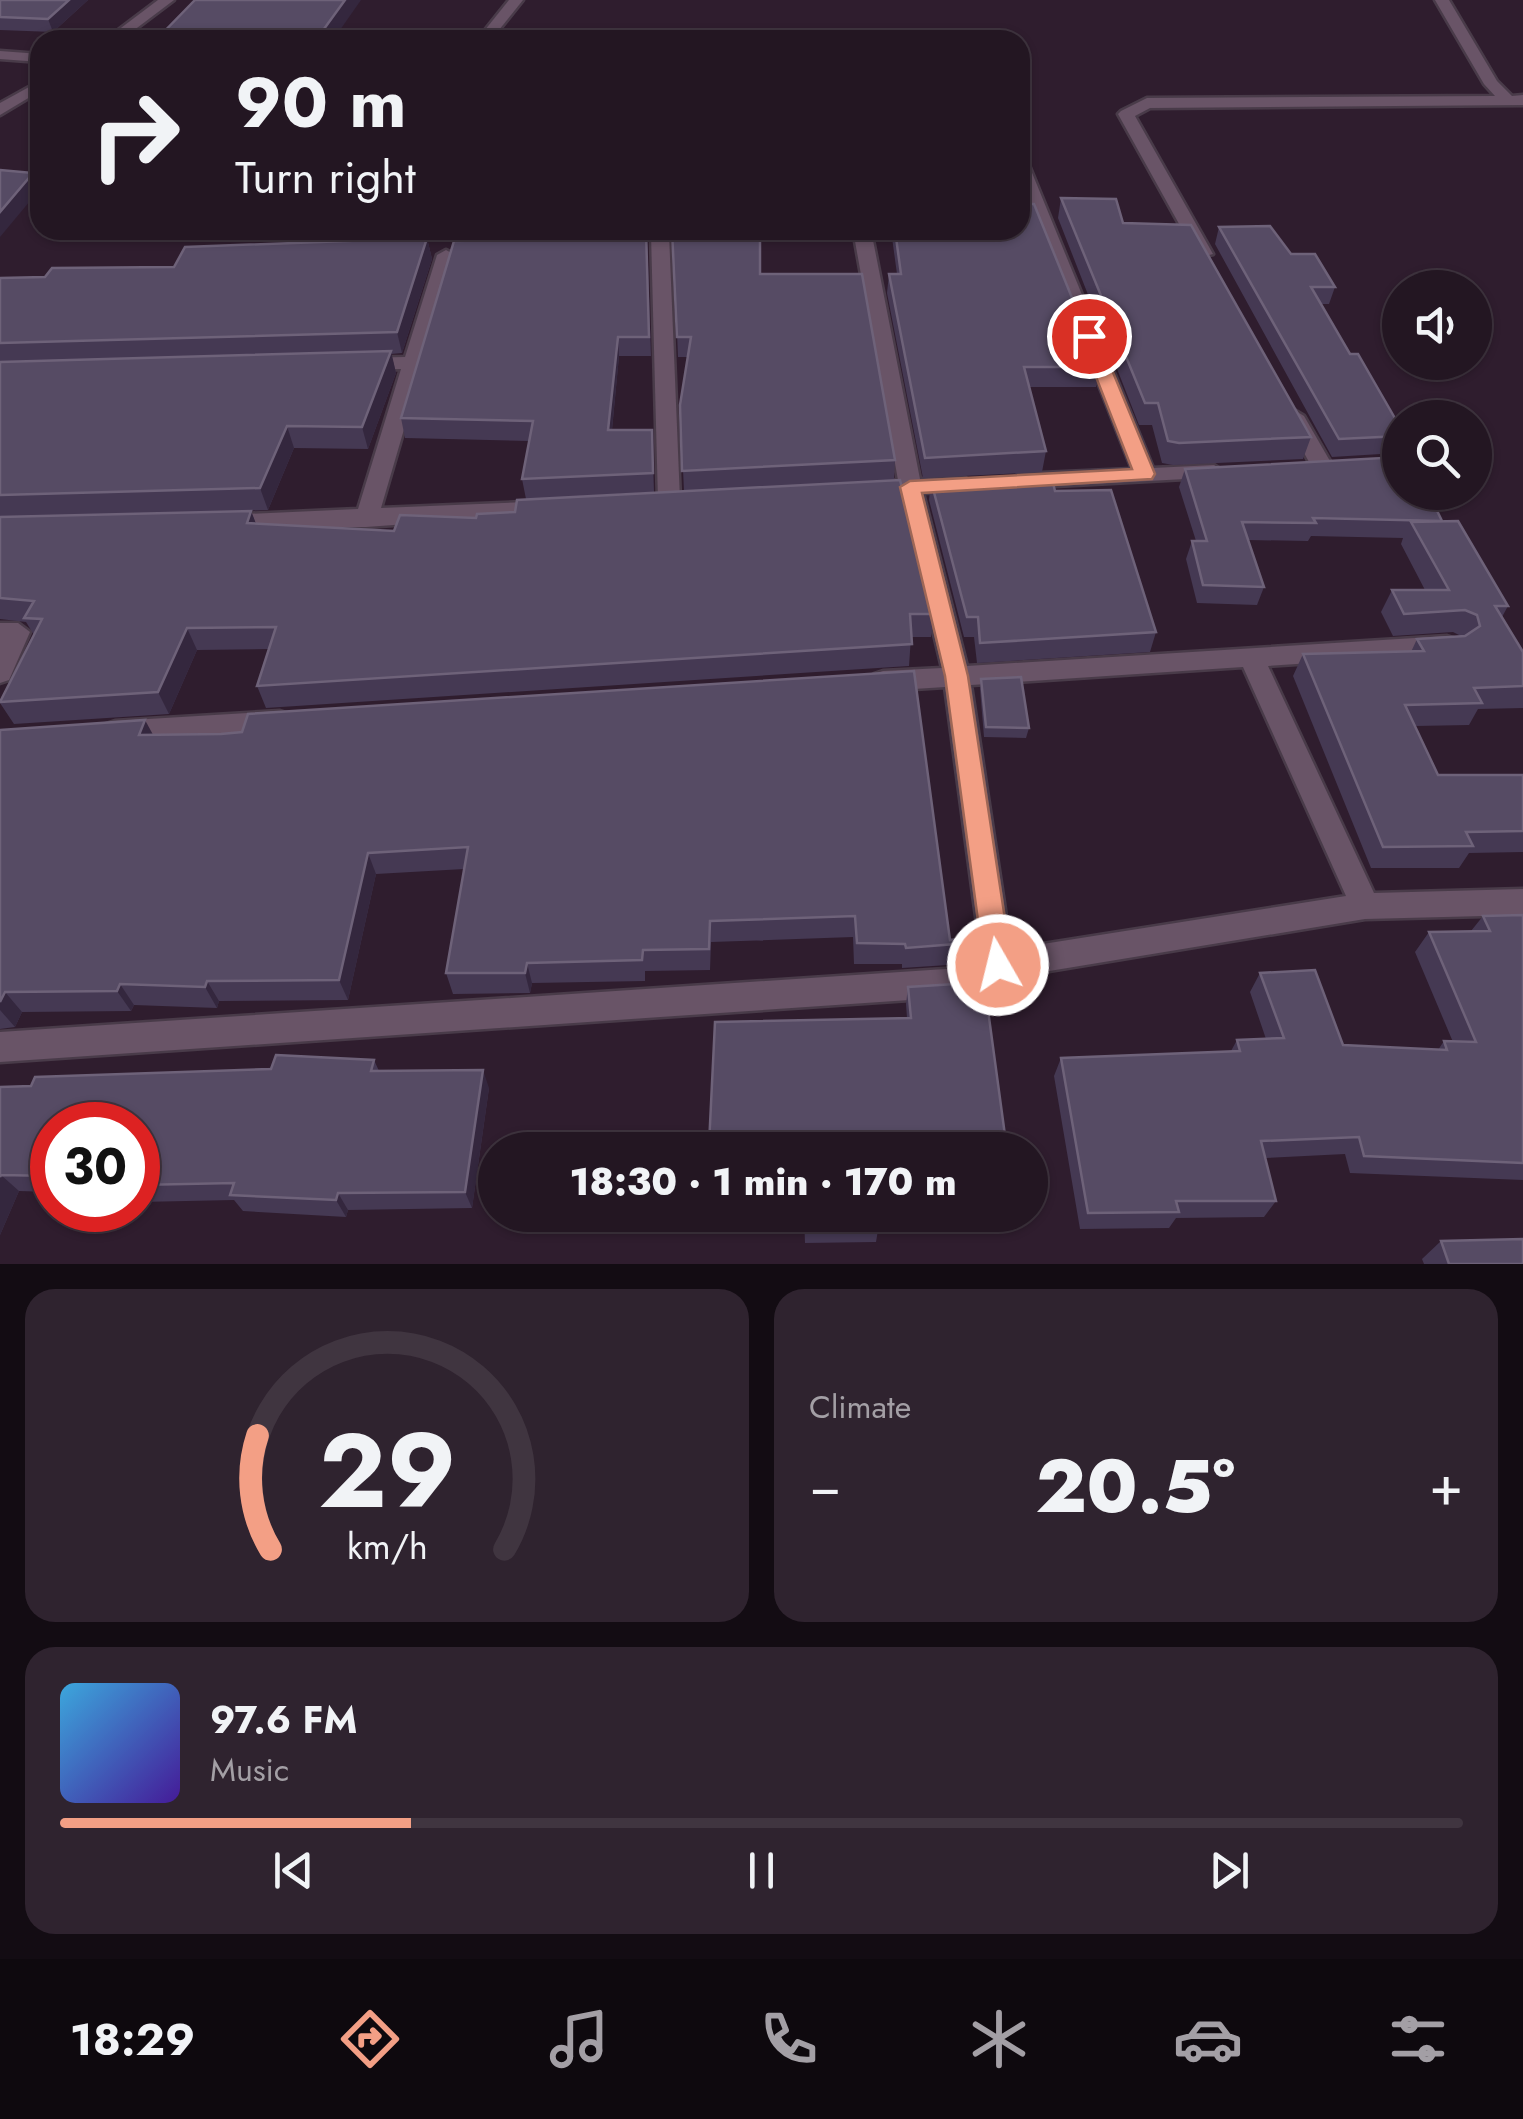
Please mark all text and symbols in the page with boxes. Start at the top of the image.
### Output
text: 90 m [235,52,407,153]
icon: right [70,70,200,200]
text: Turn right [235,145,416,210]
map controls [1382,270,1492,510]
button: sound [1382,270,1492,380]
pin [1047,294,1132,379]
icon: arrive [1062,309,1117,364]
button: search [1382,400,1492,510]
position arrow [946,913,1050,1017]
speed limit sign: 30 [30,1102,160,1232]
text: 18:30 · 1 min · 170 m [569,1154,957,1209]
text: Climate [809,1384,911,1430]
text: 29 [318,1396,456,1546]
text: 20.5° [1035,1432,1235,1540]
text: − [809,1446,841,1526]
text: + [1429,1446,1463,1526]
text: km/h [347,1521,427,1572]
text: 97.6 FM [210,1692,357,1747]
text: Music [210,1747,289,1793]
icon: previous [266,1843,321,1898]
icon: pause [734,1843,789,1898]
icon: next [1202,1843,1257,1898]
icon: directions [335,2004,405,2074]
icon: music [544,2004,614,2074]
icon: phone [754,2004,824,2074]
icon: climate [964,2004,1034,2074]
icon: car [1173,2004,1243,2074]
icon: filters [1383,2004,1453,2074]
text: 18:29 [70,2007,195,2072]

